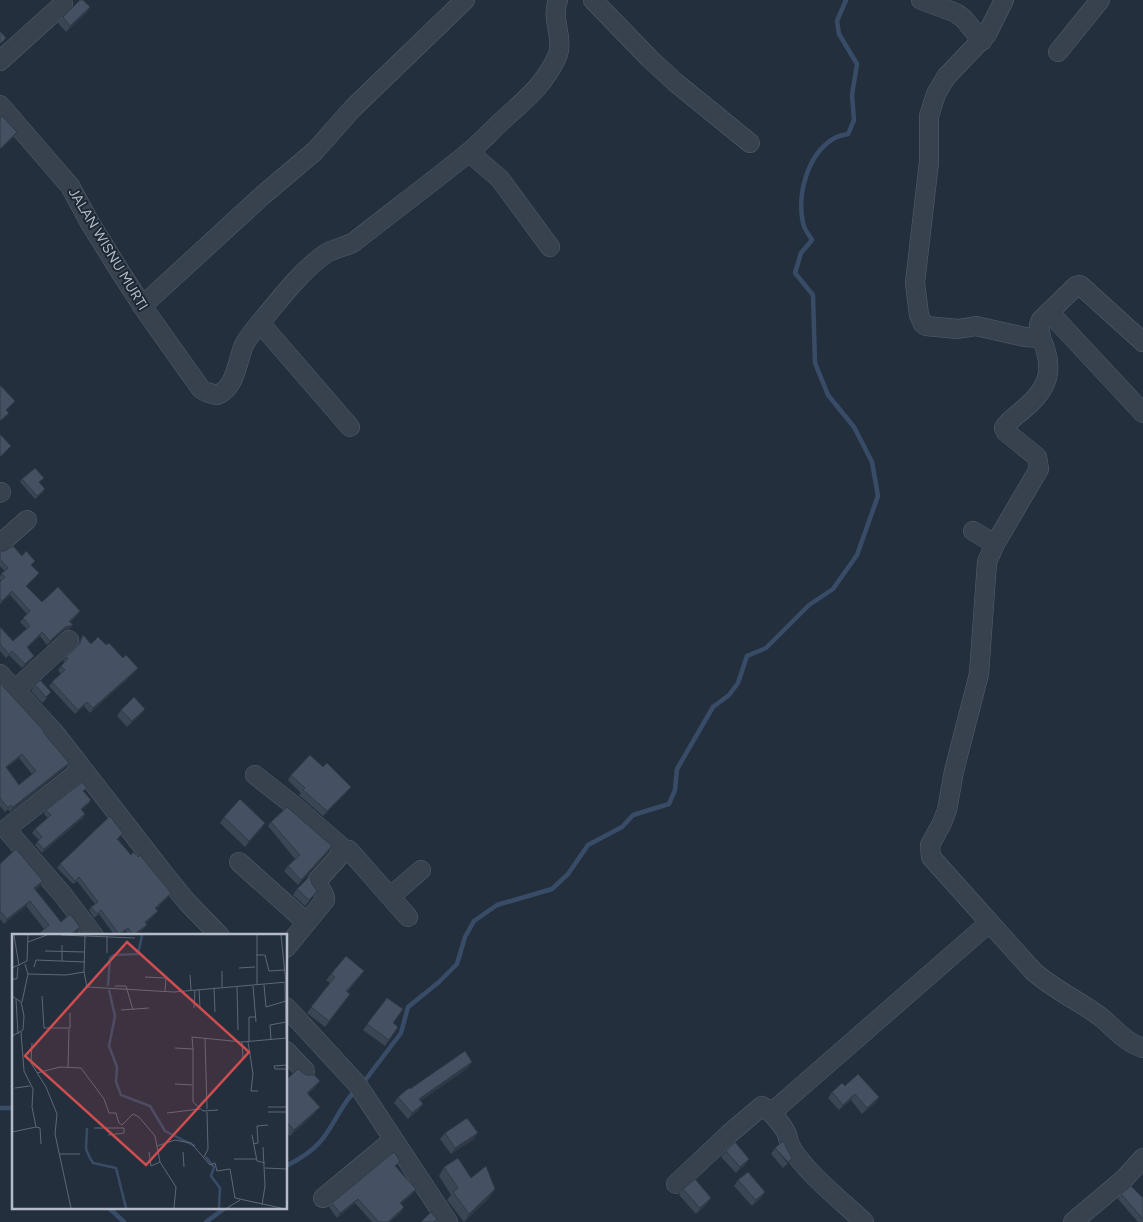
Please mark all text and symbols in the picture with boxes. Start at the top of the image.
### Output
street label: JALAN WISNU MURTI [65,185,151,313]
inset map [12,934,288,1210]

